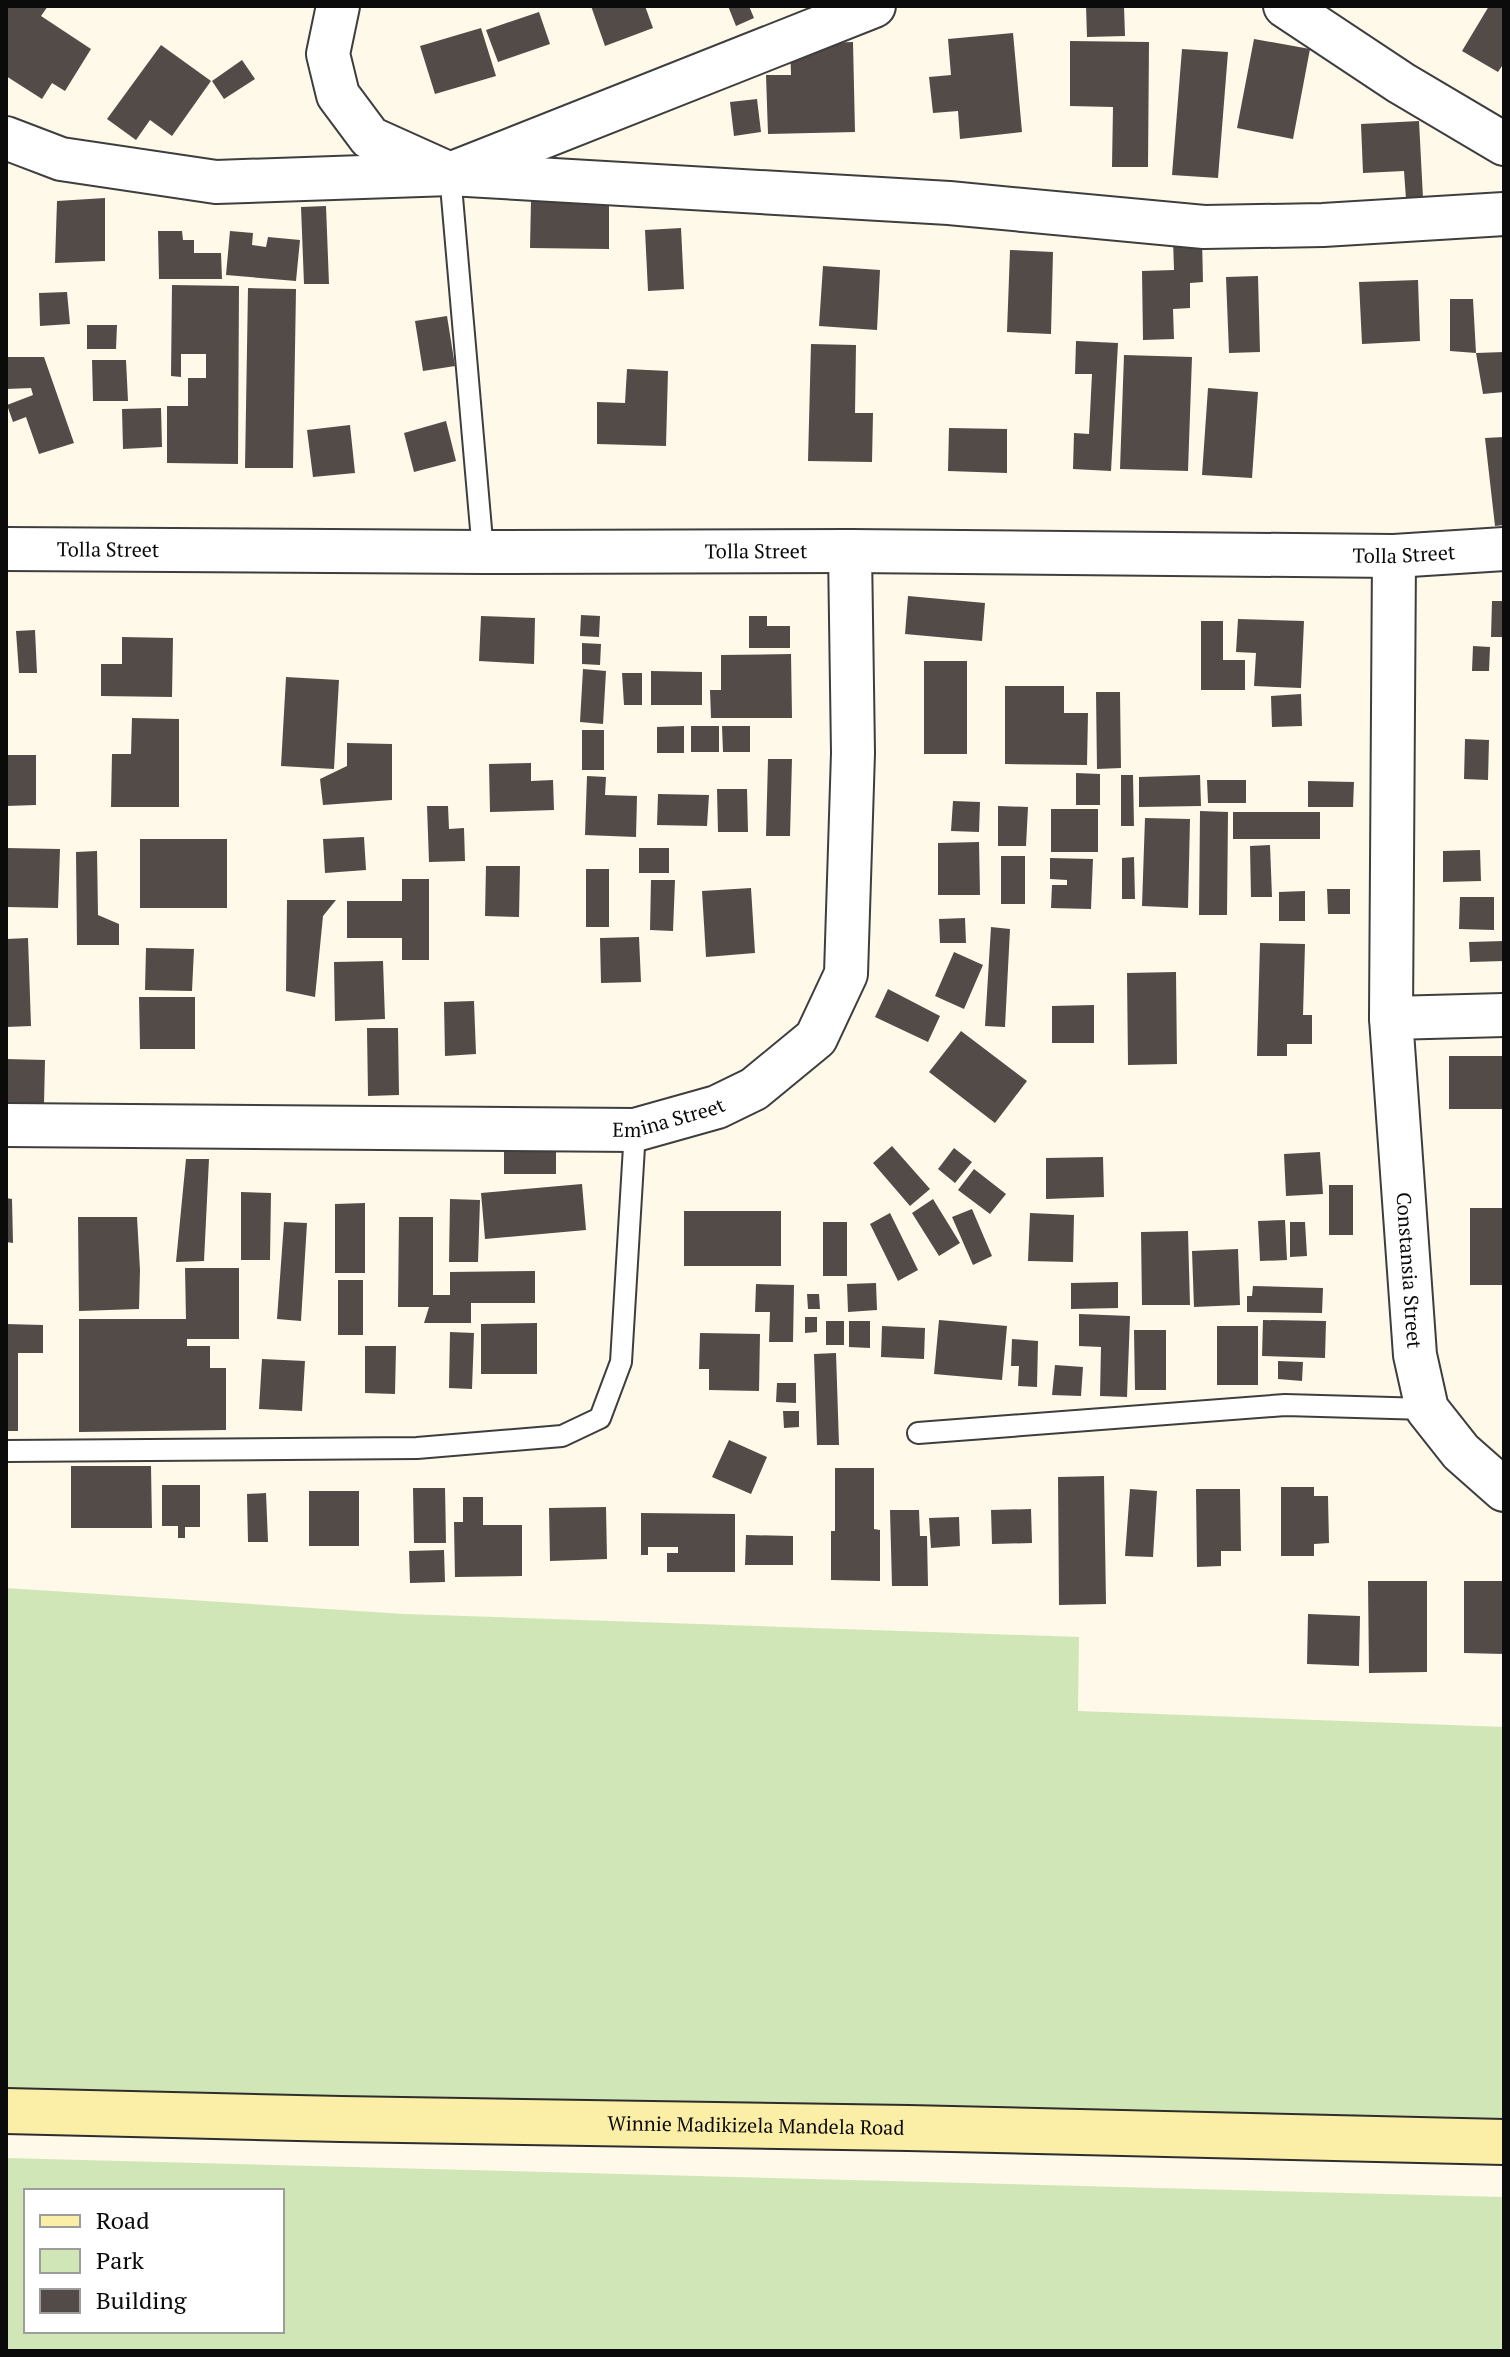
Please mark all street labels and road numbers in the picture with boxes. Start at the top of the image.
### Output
street label: Tolla Street [57,535,160,563]
street label: Tolla Street [705,537,808,564]
street label: Tolla Street [1353,538,1457,569]
street label: Emina Street [612,1091,730,1143]
street label: Constansia Street [1390,1191,1429,1350]
street label: Winnie Madikizela Mandela Road [607,2109,905,2141]

